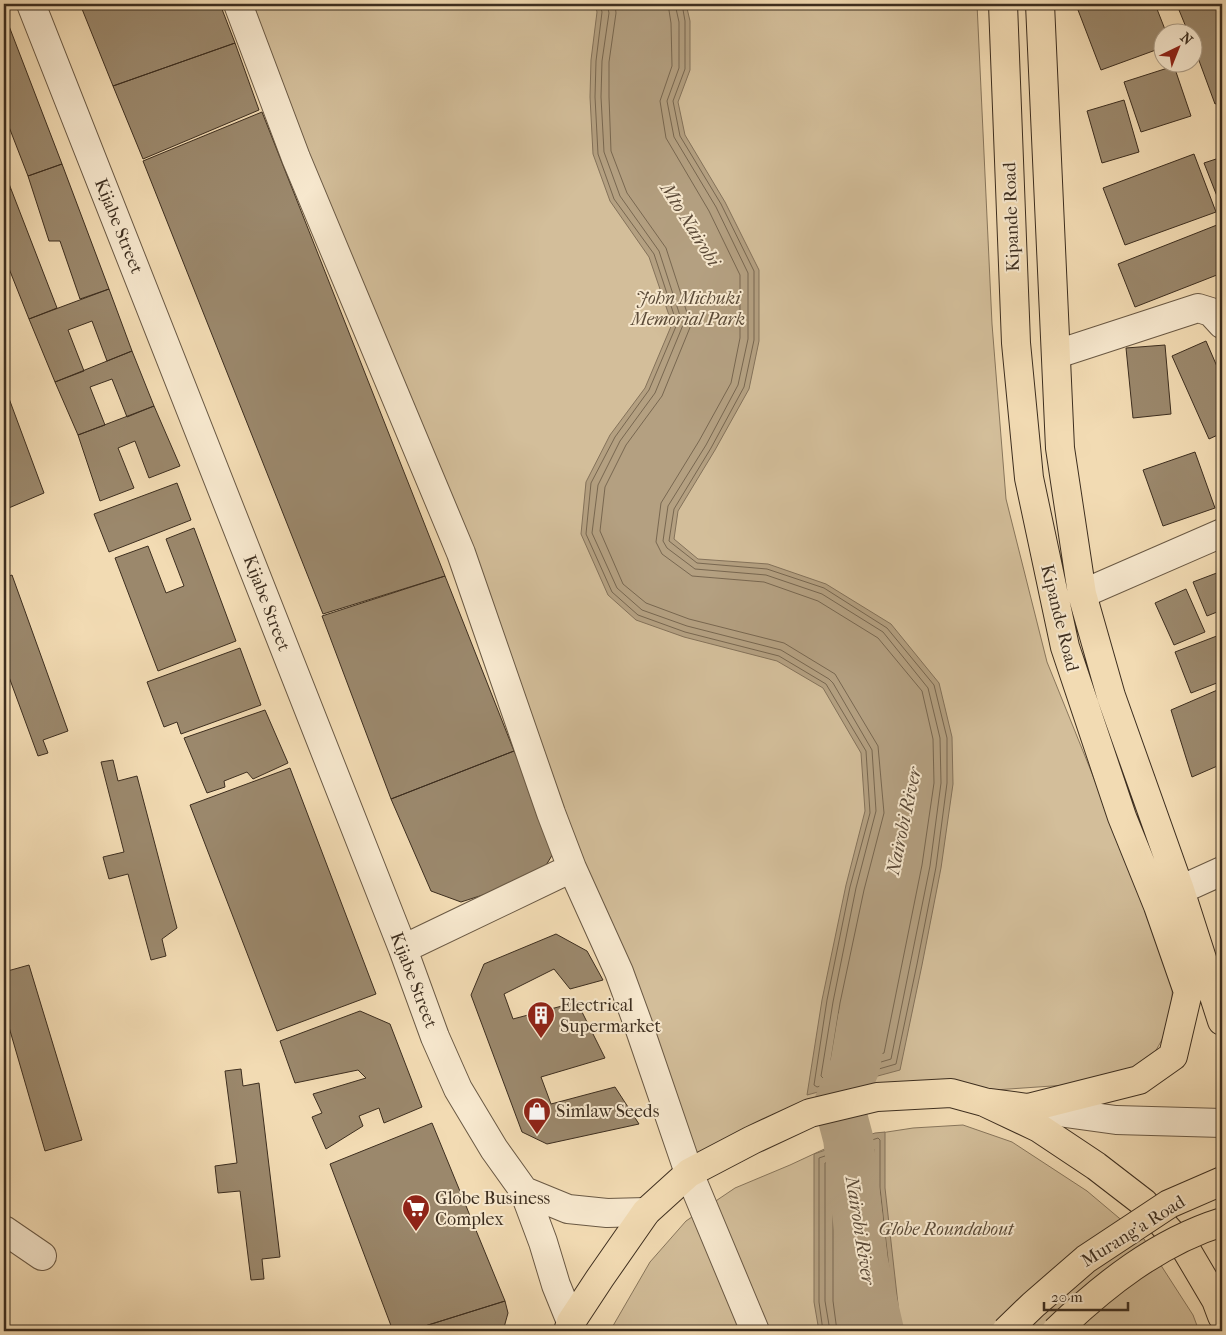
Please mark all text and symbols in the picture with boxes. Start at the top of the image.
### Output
north arrow [1154,22,1204,72]
text: N [1177,29,1196,49]
street label: Kipande Road [999,162,1024,272]
street label: Kijabe Street [90,175,147,277]
water label: Mto Nairobi [655,177,725,272]
park label: John Michuki Memorial Park [629,288,745,330]
street label: Kijabe Street [239,552,295,655]
street label: Kipande Road [1036,562,1083,674]
water label: Nairobi River [882,764,926,878]
street label: Kijabe Street [386,929,442,1032]
place label: Electrical Supermarket [560,995,661,1037]
building icon: Electrical Supermarket [526,1000,556,1039]
shop icon: Simlaw Seeds [522,1096,552,1135]
place label: Simlaw Seeds [556,1101,660,1122]
water label: Nairobi River [840,1174,880,1287]
place label: Globe Business Complex [435,1188,551,1230]
street label: Murang'a Road [1077,1191,1189,1272]
supermarket icon: Globe Business Complex [401,1193,431,1232]
park label: Globe Roundabout [878,1219,1015,1240]
scale bar [1044,1280,1127,1312]
text: 20 m [1051,1288,1083,1306]

